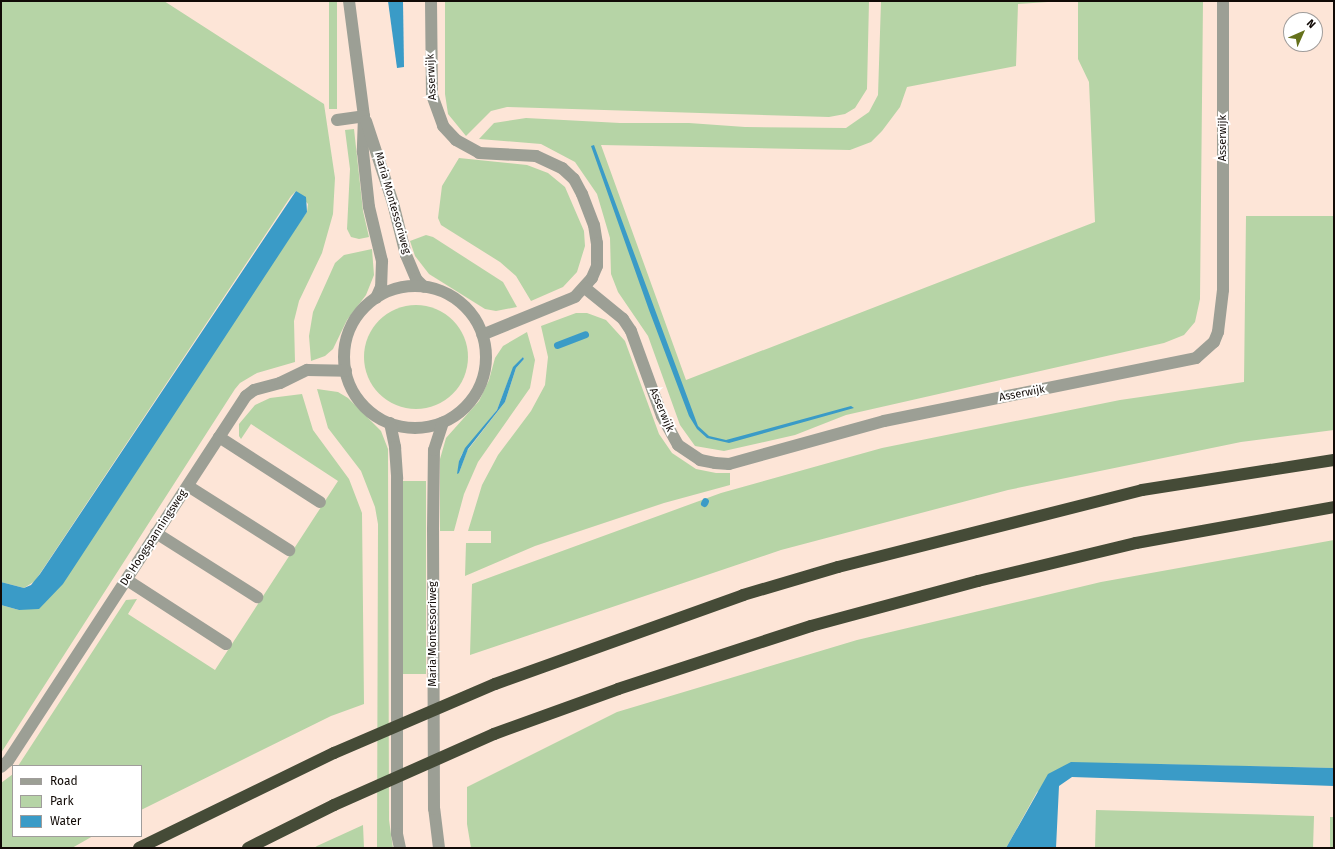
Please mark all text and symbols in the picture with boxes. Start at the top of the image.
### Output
north arrow [1283,12,1323,52]
text: N [1304,17,1318,31]
street label: Asserwijk [424,53,440,101]
street label: Asserwijk [1216,115,1230,161]
street label: Maria Montessoriweg [371,150,413,256]
street label: Asserwijk [998,383,1046,405]
street label: Asserwijk [646,386,676,434]
street label: De Hoogspanningsweg [118,487,190,589]
street label: Maria Montessoriweg [426,581,440,687]
legend [12,765,142,837]
text: Road [50,774,78,788]
text: Park [50,794,74,808]
text: Water [50,814,81,828]

